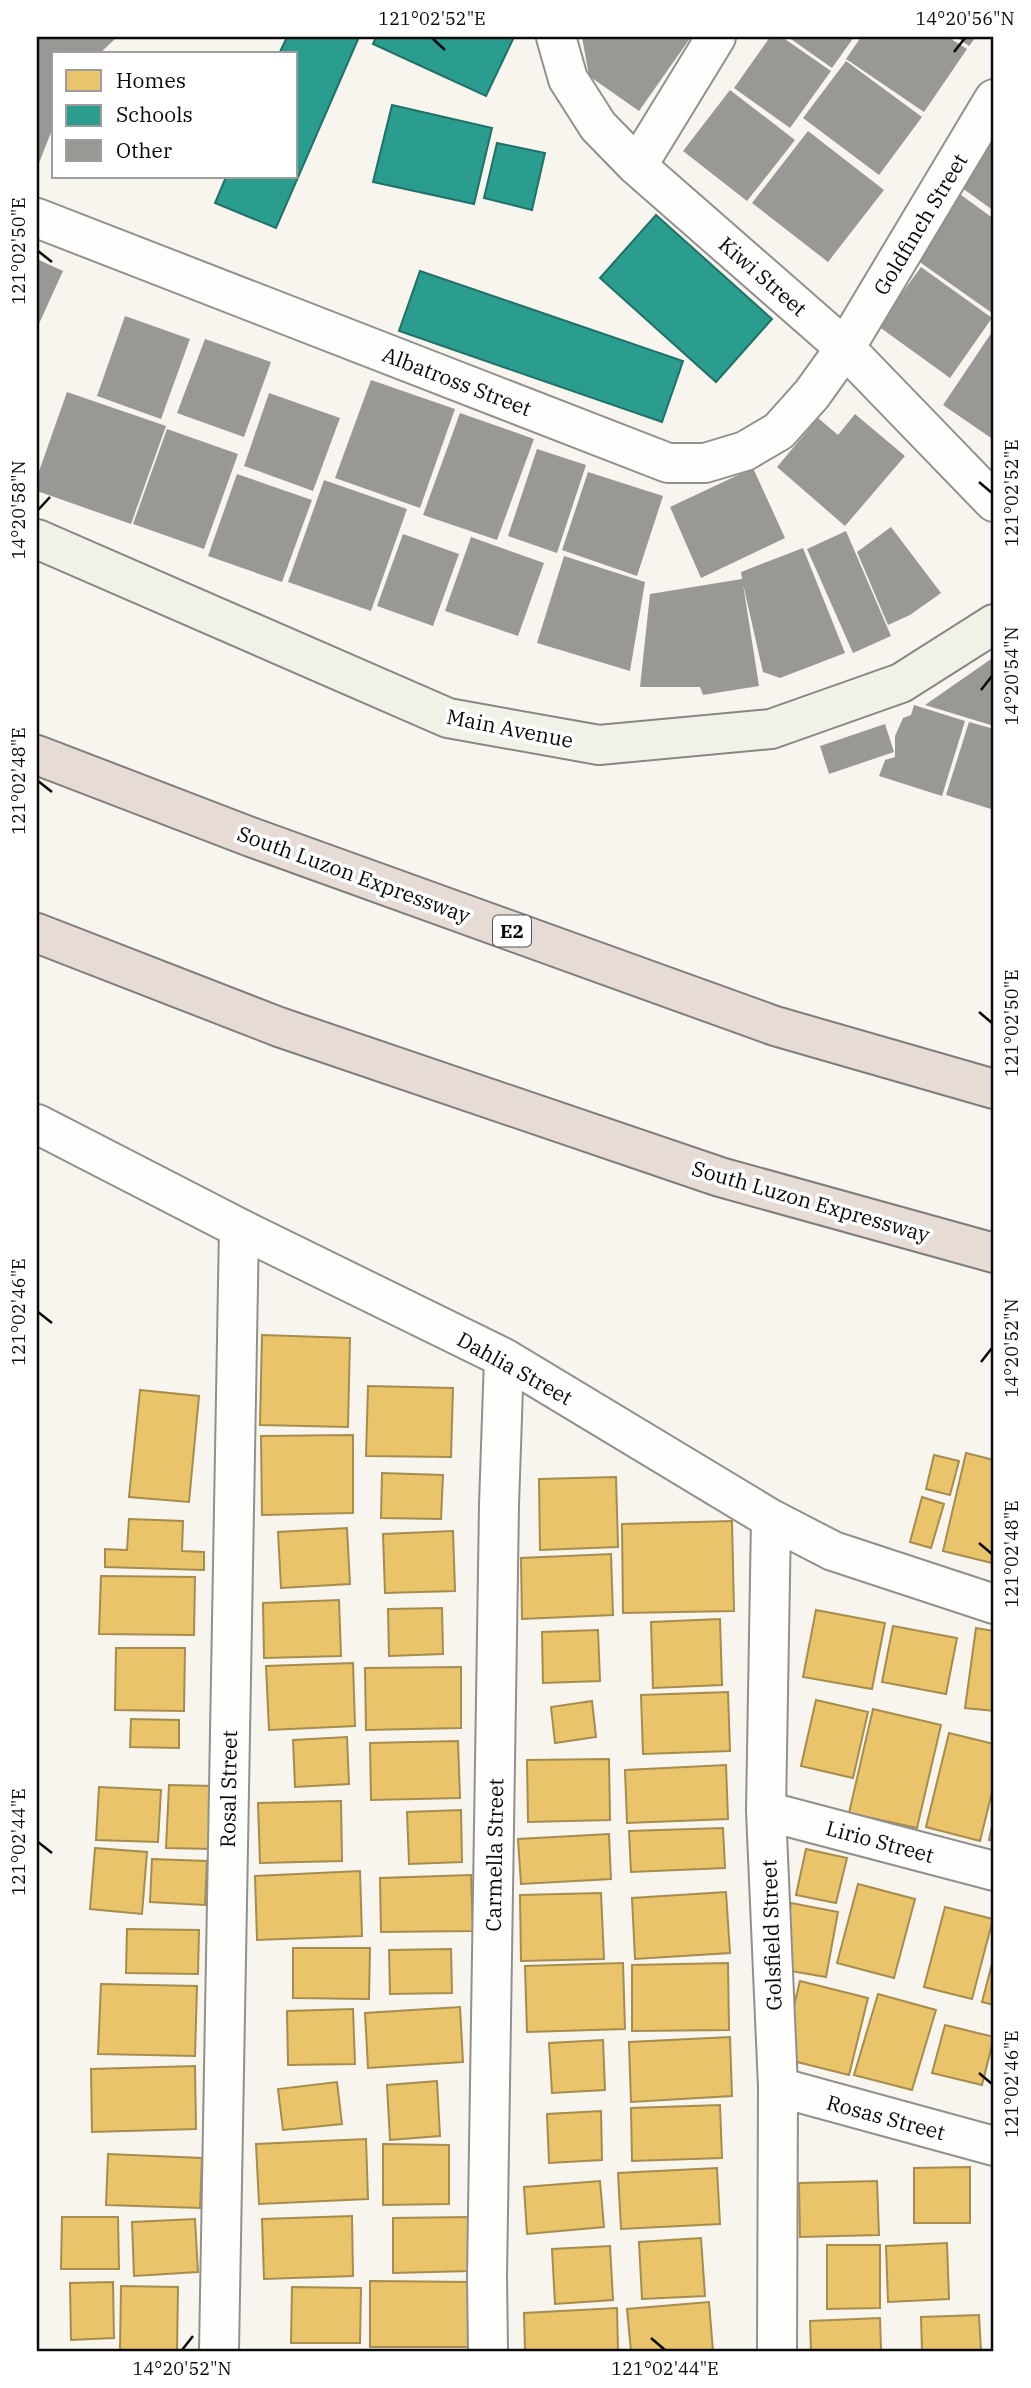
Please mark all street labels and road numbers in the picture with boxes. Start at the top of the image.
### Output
street label: Goldfinch Street [867,148,973,300]
street label: Kiwi Street [713,230,813,322]
street label: Albatross Street [379,340,535,422]
street label: Main Avenue [444,702,576,754]
street label: South Luzon Expressway [234,819,475,929]
road number: E2 [493,916,531,946]
street label: South Luzon Expressway [689,1154,934,1249]
street label: Dahlia Street [452,1325,578,1411]
street label: Rosal Street [213,1730,243,1848]
street label: Carmella Street [479,1778,509,1932]
street label: Lirio Street [823,1813,937,1869]
street label: Golsfield Street [754,1859,788,2011]
street label: Rosas Street [824,2088,948,2146]

